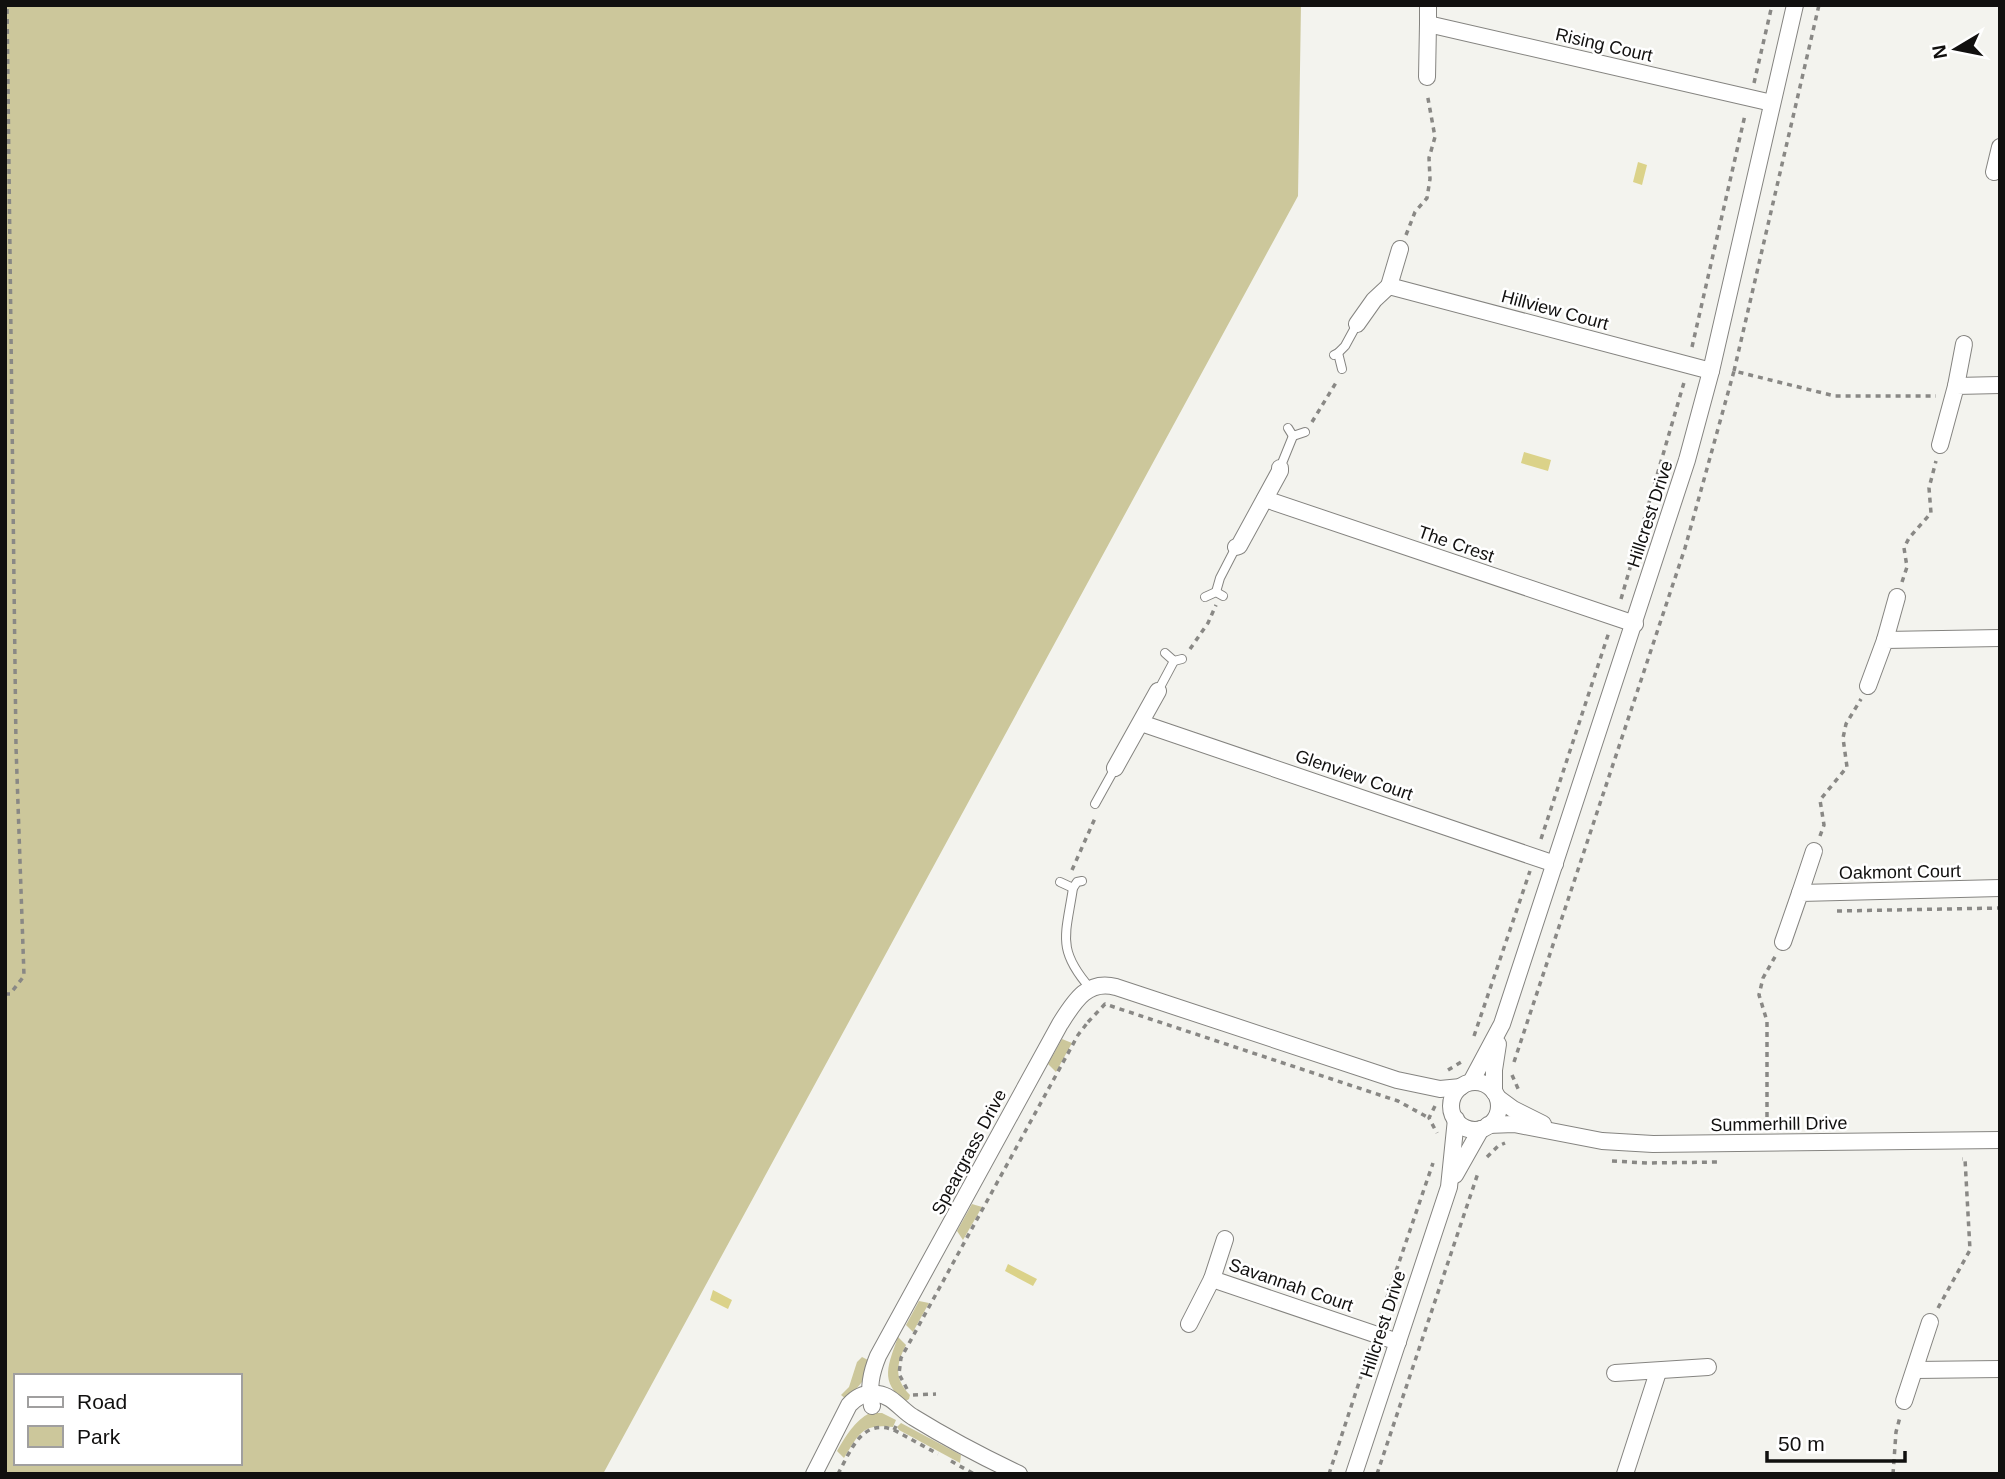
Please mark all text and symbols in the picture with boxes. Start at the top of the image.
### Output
north arrow [1921,14,1991,84]
street label: Rising Court [1553,24,1655,66]
text: N [1928,43,1951,60]
street label: Hillview Court [1499,286,1611,334]
street label: Hillcrest Drive [1623,458,1677,570]
street label: The Crest [1415,522,1497,566]
street label: Glenview Court [1293,746,1415,804]
street label: Oakmont Court [1839,861,1961,883]
street label: Speargrass Drive [928,1086,1010,1218]
street label: Summerhill Drive [1710,1113,1848,1135]
street label: Savannah Court [1226,1254,1356,1316]
street label: Hillcrest Drive [1356,1268,1410,1380]
legend [14,1374,242,1465]
text: Road [77,1390,127,1413]
scale bar [1767,1420,1905,1464]
text: Park [77,1425,121,1448]
text: 50 m [1778,1432,1825,1455]

